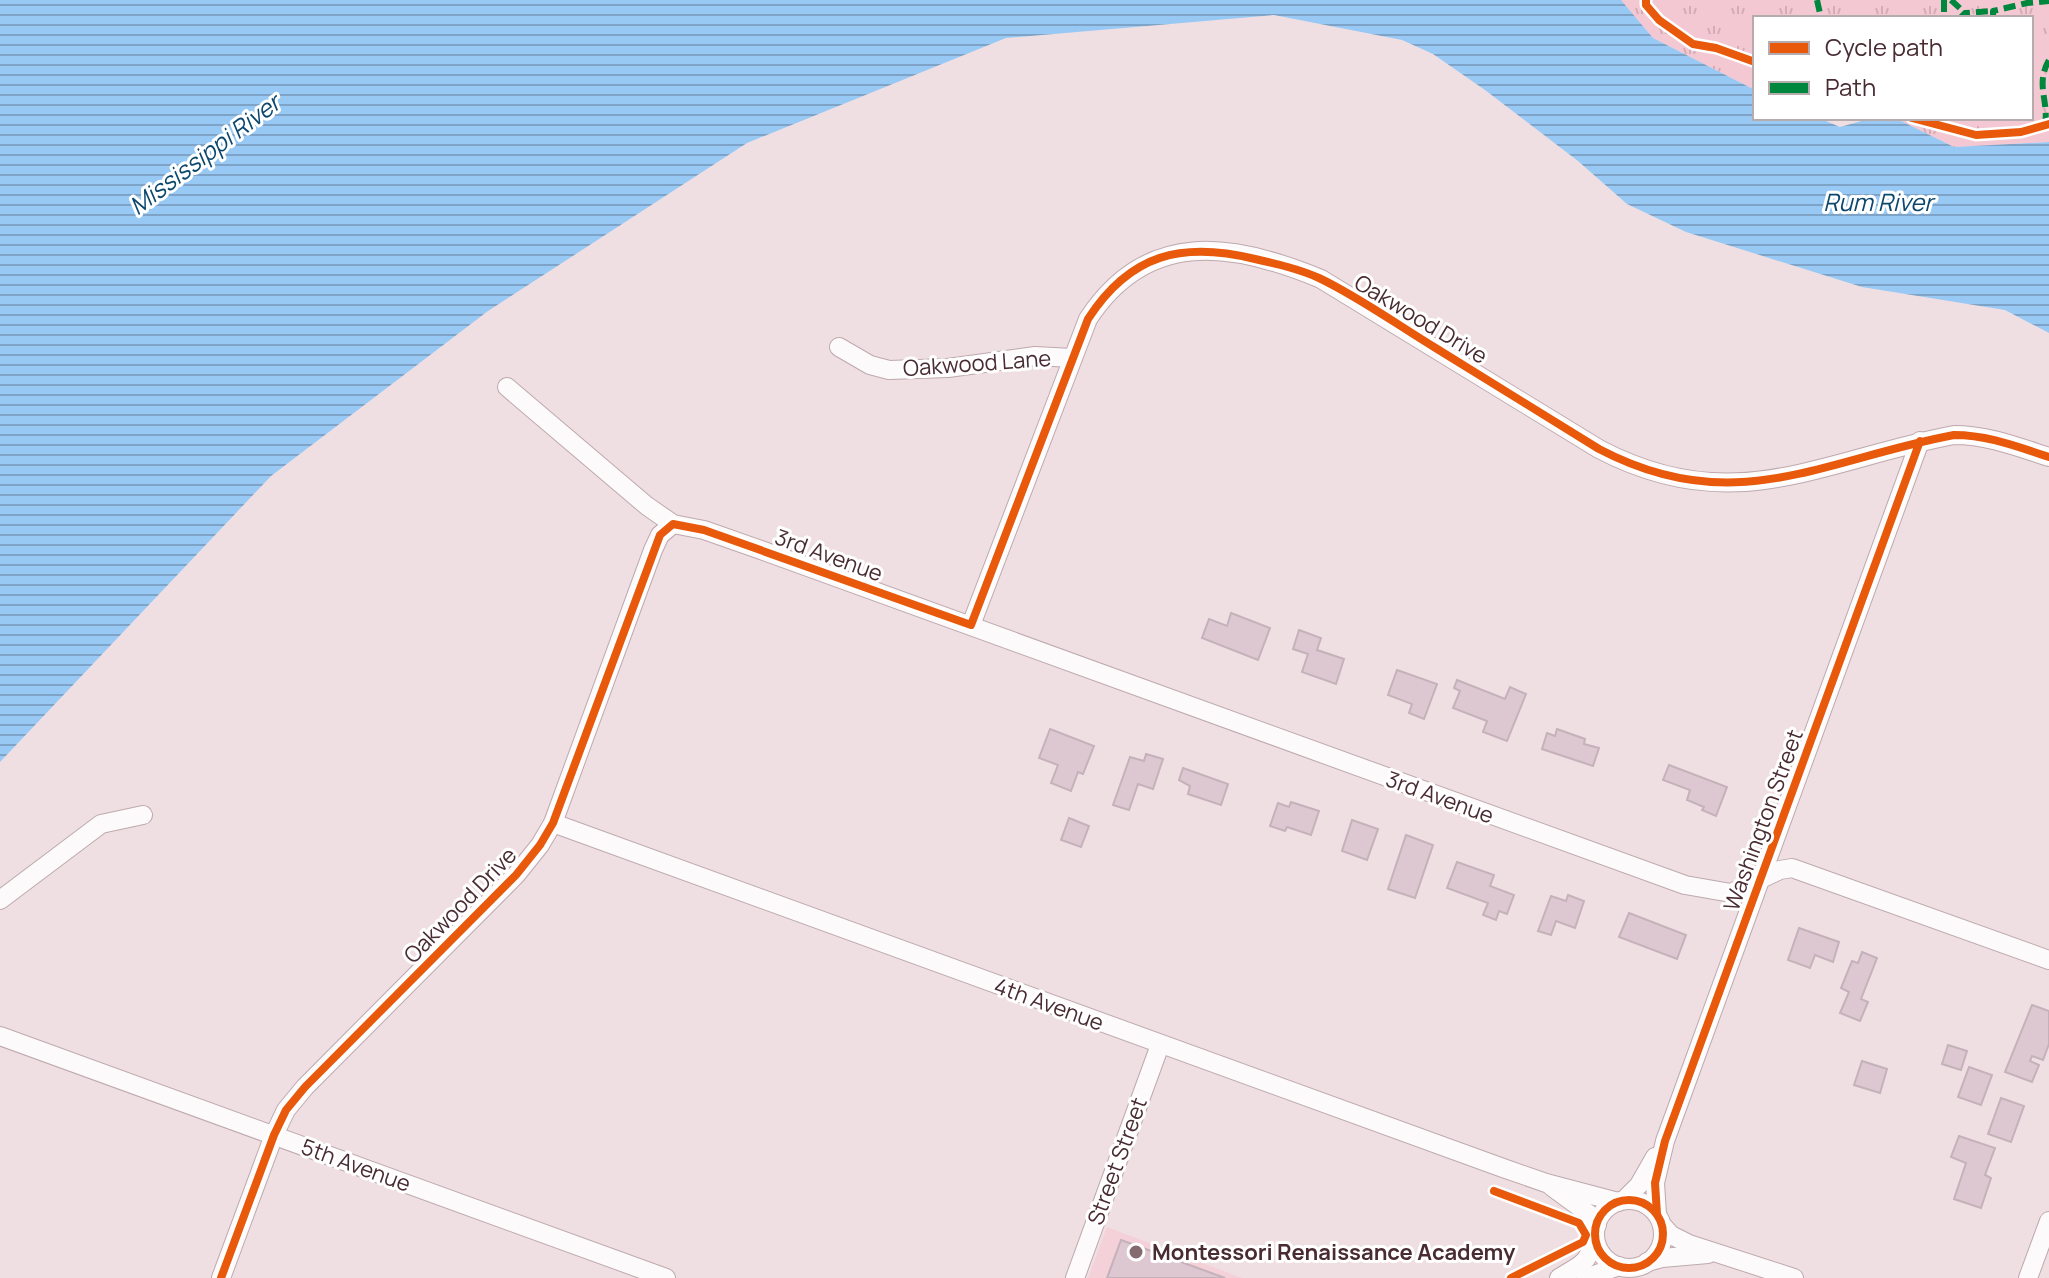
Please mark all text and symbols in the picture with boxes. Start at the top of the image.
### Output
legend [1753,16,2033,120]
text: Cycle path [1825,30,1943,63]
text: Path [1825,70,1876,103]
water label: Mississippi River [122,84,289,222]
water label: Rum River [1823,185,1936,218]
street label: Oakwood Drive [1349,267,1493,371]
street label: Oakwood Lane [902,343,1052,383]
street label: 3rd Avenue [771,522,887,588]
street label: Washington Street [1716,725,1810,915]
street label: 3rd Avenue [1382,764,1498,830]
street label: Oakwood Drive [397,840,523,970]
street label: 4th Avenue [990,970,1108,1038]
street label: Street Street [1080,1093,1154,1229]
street label: 5th Avenue [297,1131,415,1199]
place label: Montessori Renaissance Academy [1152,1237,1516,1267]
marker: Montessori Renaissance Academy [1127,1243,1145,1261]

